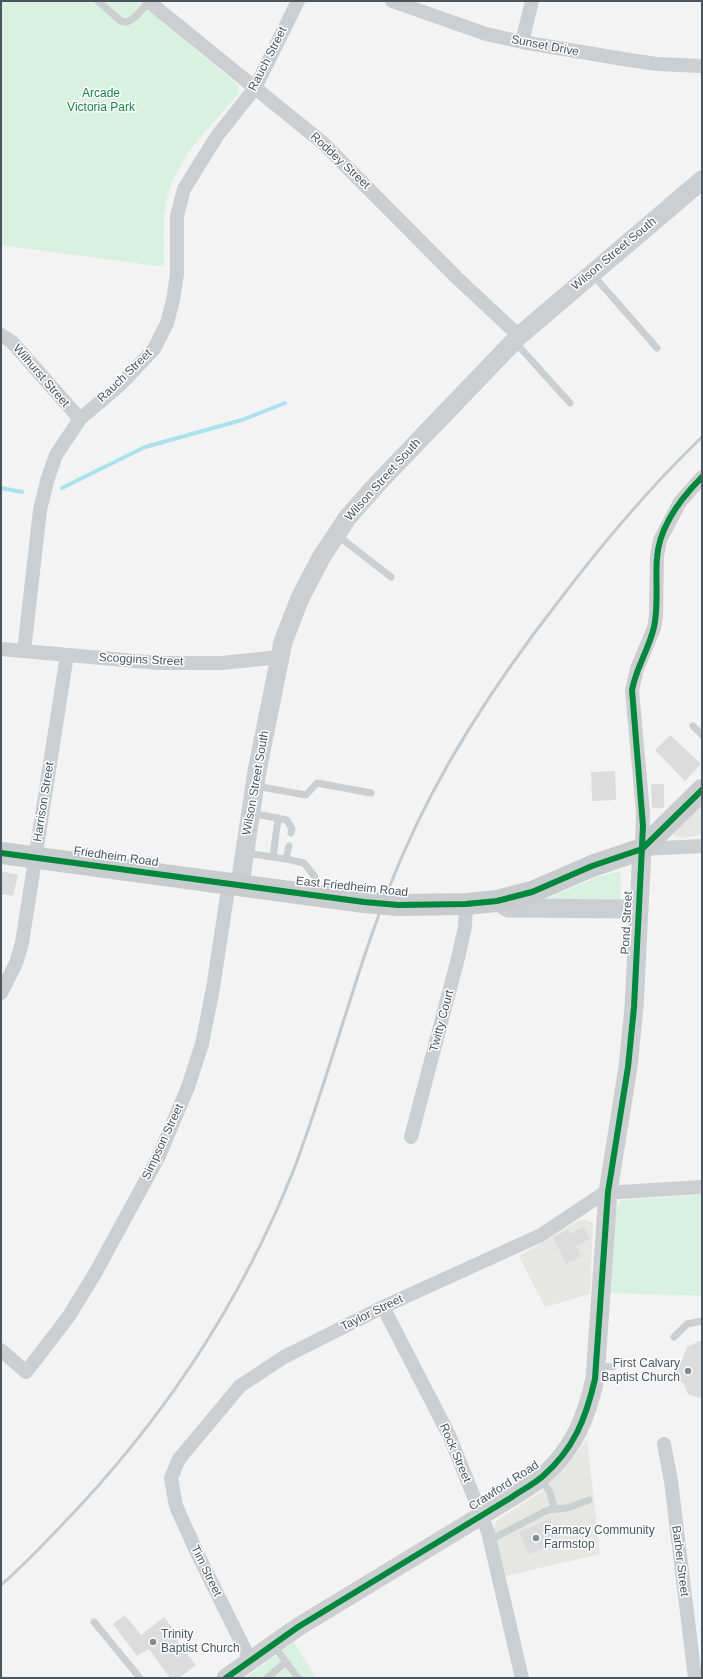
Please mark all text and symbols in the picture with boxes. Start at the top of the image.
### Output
street label: Rauch Street [246,25,290,93]
street label: Sunset Drive [510,32,580,60]
park label: Arcade Victoria Park [67,87,135,115]
street label: Roddey Street [307,130,373,192]
street label: Wilson Street South [569,214,659,294]
street label: Wilhurst Street [10,342,72,410]
street label: Rauch Street [95,346,155,406]
street label: Wilson Street South [342,436,424,524]
street label: Scoggins Street [98,651,184,669]
street label: Wilson Street South [240,730,272,836]
street label: Harrison Street [31,761,57,843]
street label: Friedheim Road [73,844,159,870]
street label: East Friedheim Road [295,874,409,900]
street label: Pond Street [618,891,636,955]
street label: Twitty Court [427,989,457,1053]
street label: Simpson Street [139,1102,187,1182]
street label: Taylor Street [339,1292,405,1334]
place label: First Calvary Baptist Church [601,1357,680,1385]
marker: First Calvary Baptist Church [683,1366,693,1376]
street label: Rock Street [436,1421,474,1485]
street label: Crawford Road [466,1458,542,1514]
place label: Farmacy Community Farmstop [544,1524,655,1552]
street label: Barber Street [669,1525,691,1597]
marker: Farmacy Community Farmstop [531,1533,541,1543]
street label: Tim Street [187,1543,225,1599]
place label: Trinity Baptist Church [161,1628,240,1656]
marker: Trinity Baptist Church [148,1637,158,1647]

